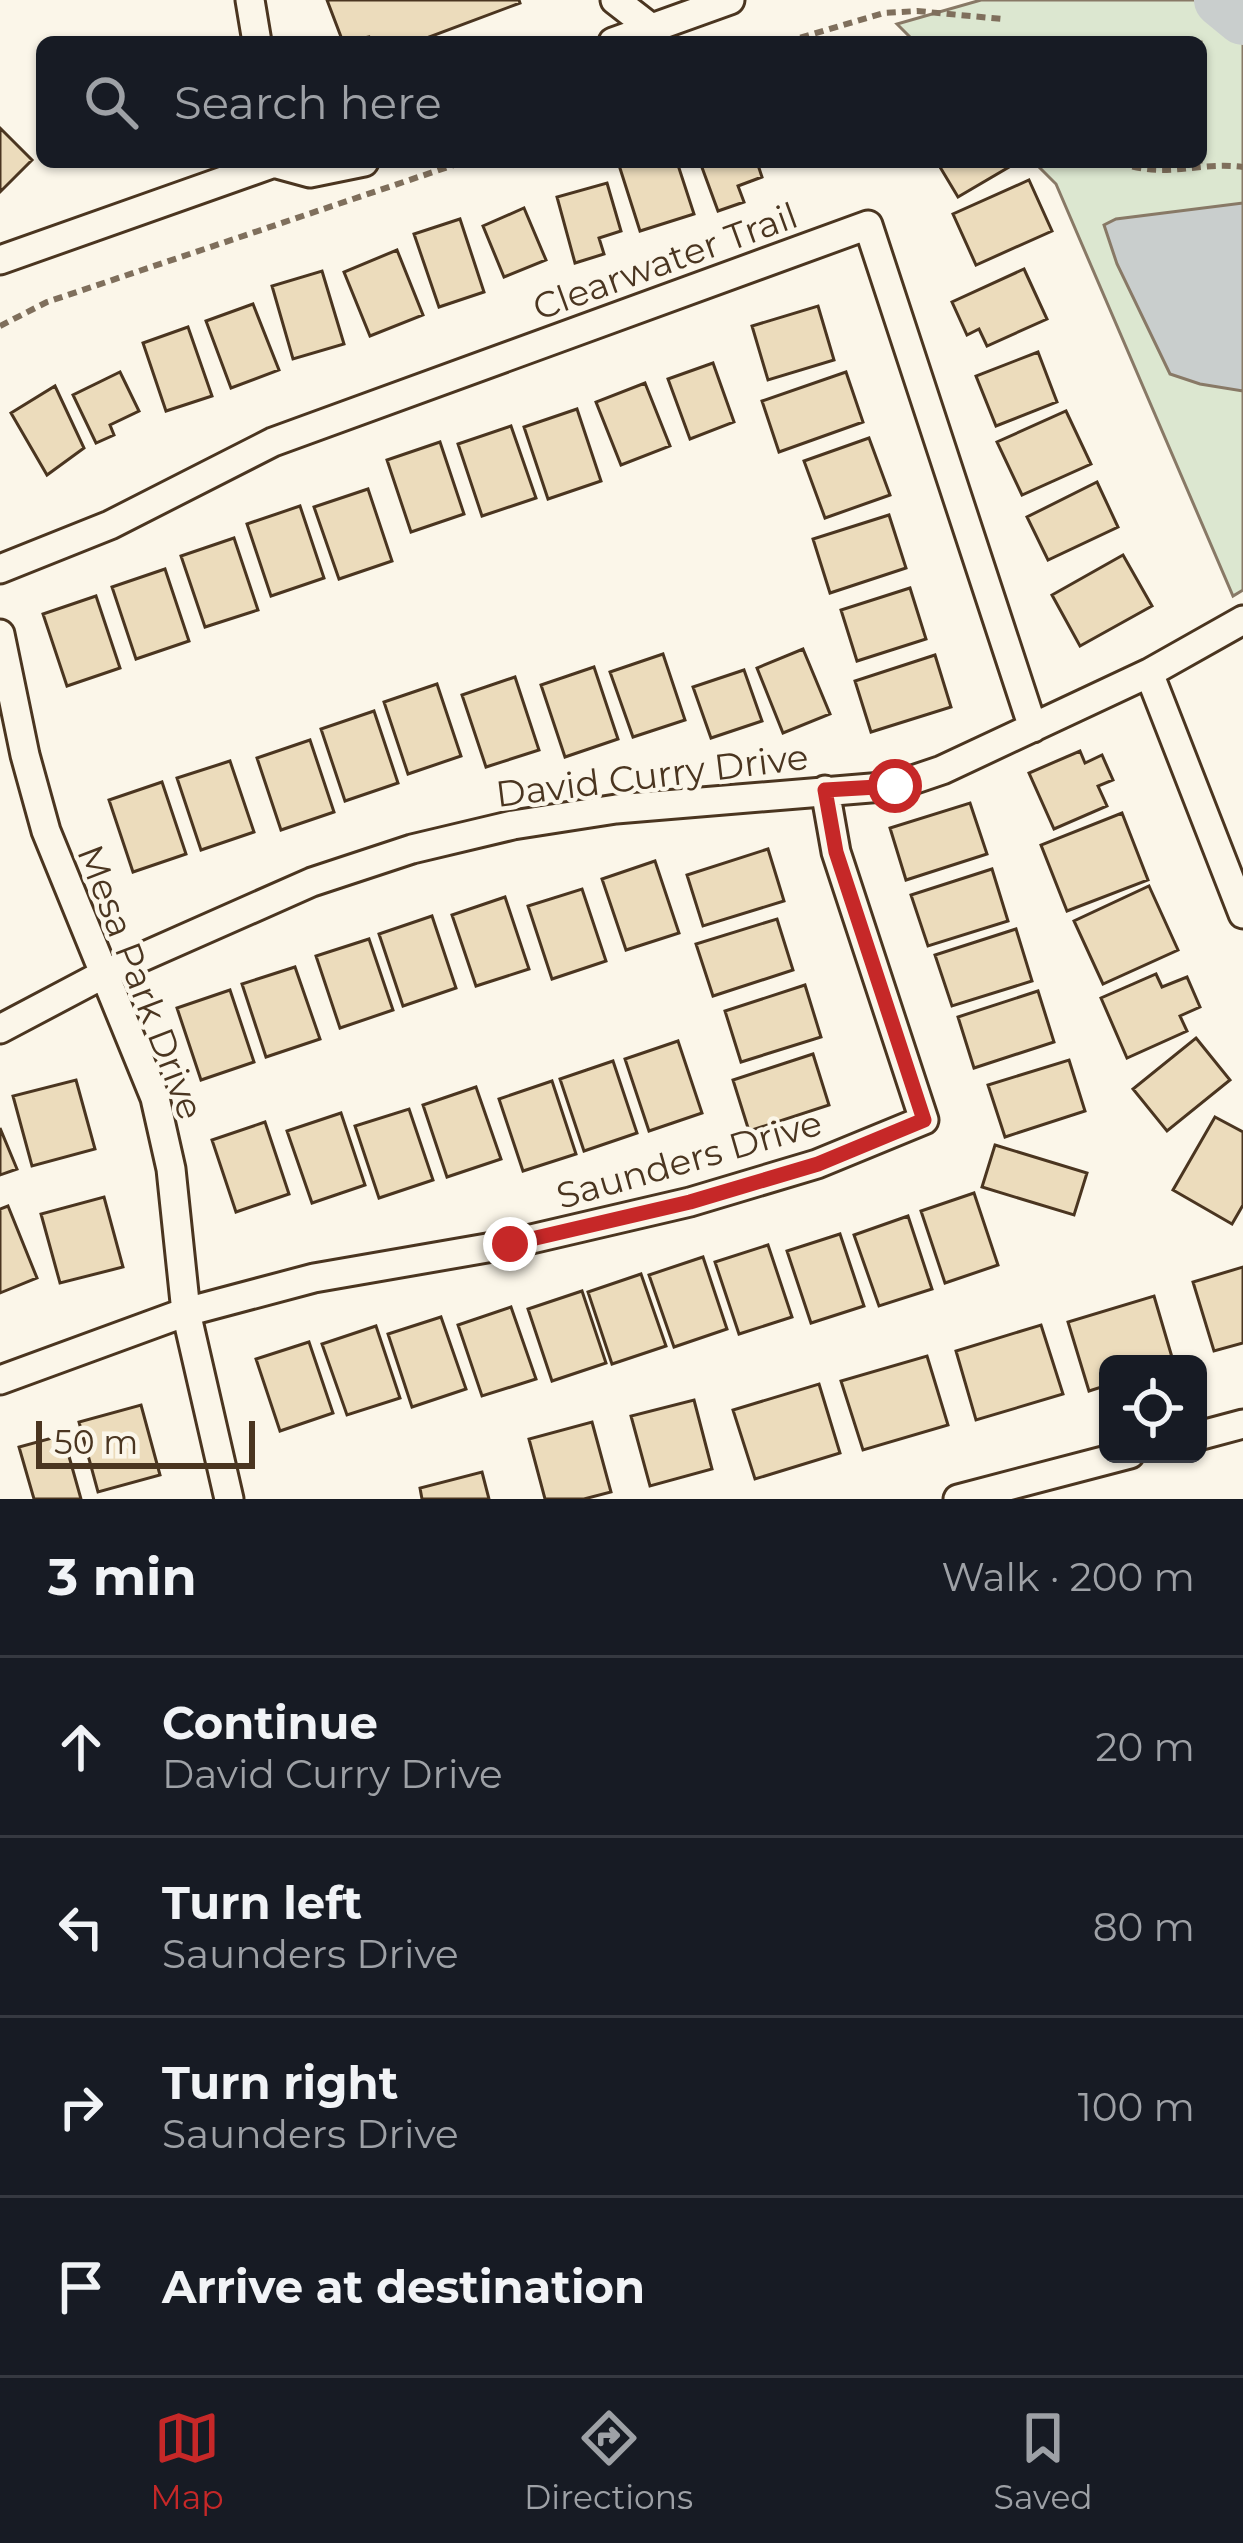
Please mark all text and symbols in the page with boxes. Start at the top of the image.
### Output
search box [36,36,1207,168]
icon: search [78,69,144,135]
text: Search here [174,75,442,130]
street label: Clearwater Trail [527,193,803,329]
street label: David Curry Drive [493,734,811,816]
route start [868,759,922,813]
street label: Mesa Park Drive [68,839,214,1125]
street label: Saunders Drive [551,1100,827,1218]
route end [483,1217,537,1271]
map controls [1099,1355,1207,1463]
button: locate [1099,1355,1207,1463]
scale bar [36,1415,255,1468]
text: 50 m [54,1422,138,1462]
text: 3 min [48,1546,197,1608]
text: Walk · 200 m [941,1553,1195,1601]
text: Continue [162,1695,378,1750]
icon: ahead [48,1714,114,1780]
text: 20 m [1096,1723,1195,1771]
text: David Curry Drive [162,1750,503,1798]
text: Turn left [162,1875,362,1930]
icon: left [48,1894,114,1960]
text: 80 m [1093,1903,1195,1951]
text: Saunders Drive [162,1930,459,1978]
text: Turn right [162,2055,398,2110]
icon: right [48,2074,114,2140]
text: 100 m [1078,2083,1195,2131]
text: Saunders Drive [162,2110,459,2158]
icon: arrive [48,2254,114,2320]
text: Arrive at destination [162,2259,645,2314]
tab: Map [150,2405,224,2517]
tab: Directions [524,2405,693,2517]
tab: Saved [994,2405,1093,2517]

